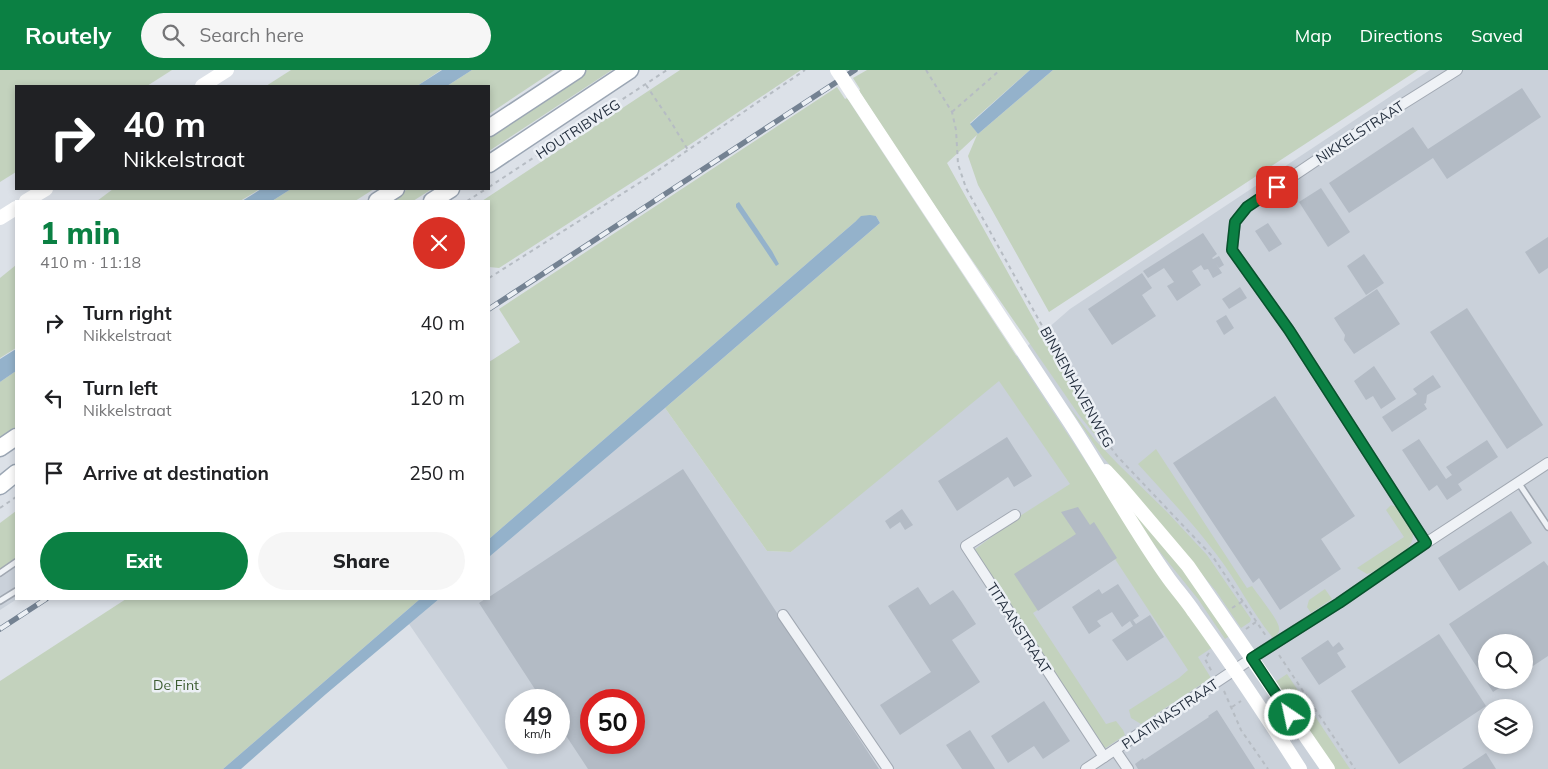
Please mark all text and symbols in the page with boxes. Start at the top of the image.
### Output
search box [141,13,491,58]
text: Routely [25,20,111,50]
icon: search [159,21,187,49]
text: Search here [199,23,304,47]
text: Map [1295,24,1332,47]
text: Directions [1360,24,1443,47]
text: Saved [1471,24,1523,47]
street label: HOUTRIBWEG [532,95,624,163]
street label: NIKKELSTRAAT [1312,96,1408,167]
text: 40 m [123,102,206,146]
icon: right [40,105,105,170]
text: Nikkelstraat [123,145,245,173]
pin [1256,166,1298,208]
icon: arrive [1263,173,1291,201]
text: 1 min [40,214,120,252]
button: close [413,217,465,269]
text: 410 m · 11:18 [40,252,141,272]
text: Turn right [83,301,172,325]
icon: right [40,309,68,337]
text: 40 m [421,311,465,335]
street label: BINNENHAVENWEG [1036,323,1118,451]
text: Nikkelstraat [83,325,172,345]
text: Turn left [83,376,158,400]
icon: left [40,384,68,412]
text: 120 m [409,386,465,410]
text: Nikkelstraat [83,400,172,420]
icon: arrive [40,459,68,487]
text: Arrive at destination [83,461,269,485]
text: 250 m [409,461,465,485]
button: Exit [40,532,248,590]
button: Share [258,532,465,590]
street label: TITAANSTRAAT [983,579,1055,677]
map controls [1478,634,1533,754]
button: search [1478,634,1533,689]
street label: PLATINASTRAAT [1118,675,1222,753]
park label: De Fint [153,676,199,694]
position arrow [1263,688,1315,740]
speed limit sign: 50 [580,689,645,754]
button: layers [1478,699,1533,754]
text: 49 [522,700,553,731]
text: km/h [524,726,551,741]

